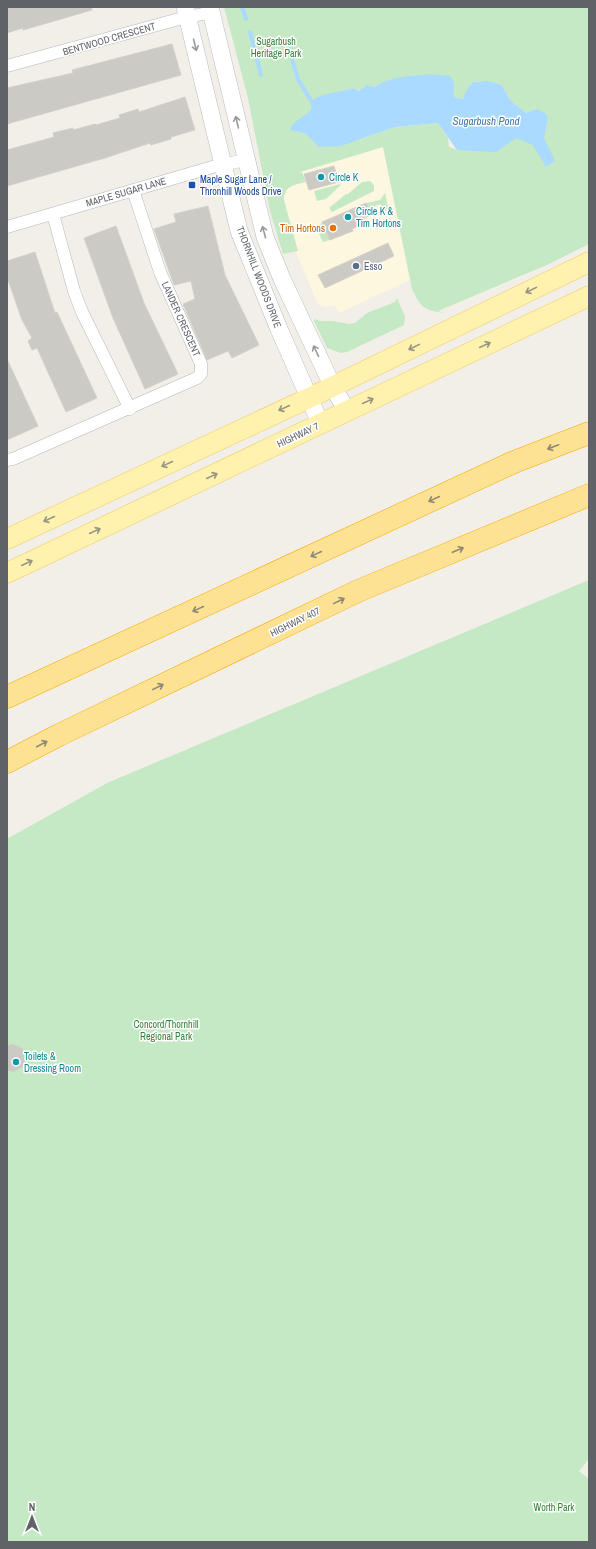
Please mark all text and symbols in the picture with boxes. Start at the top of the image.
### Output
street label: BENTWOOD CRESCENT [61,20,157,58]
park label: Sugarbush Heritage Park [251,35,302,60]
one-way arrow [191,38,199,51]
water label: Sugarbush Pond [452,114,521,128]
one-way arrow [232,116,240,129]
place label: Circle K [329,171,359,184]
marker: Circle K [316,172,326,182]
place label: Maple Sugar Lane / Thronhill Woods Drive [200,173,282,198]
street label: MAPLE SUGAR LANE [84,174,168,210]
marker: Maple Sugar Lane / Thronhill Woods Drive [187,180,197,190]
place label: Circle K & Tim Hortons [356,205,401,230]
marker: Circle K & Tim Hortons [343,212,353,222]
place label: Tim Hortons [280,222,325,235]
marker: Tim Hortons [328,223,338,233]
street label: THORNHILL WOODS DRIVE [234,224,284,330]
one-way arrow [260,226,267,239]
place label: Esso [364,260,383,273]
marker: Esso [351,261,361,271]
street label: LANDER CRESCENT [159,280,203,358]
one-way arrow [525,287,537,294]
one-way arrow [479,341,491,348]
one-way arrow [408,344,420,351]
one-way arrow [312,346,319,358]
one-way arrow [361,397,373,404]
one-way arrow [279,405,291,412]
street label: HIGHWAY 7 [275,419,322,450]
one-way arrow [547,444,559,452]
one-way arrow [161,461,173,468]
one-way arrow [206,472,218,479]
one-way arrow [428,496,440,503]
one-way arrow [43,516,55,523]
one-way arrow [89,527,101,534]
one-way arrow [452,545,464,553]
one-way arrow [310,551,322,558]
one-way arrow [21,559,33,566]
one-way arrow [332,597,344,604]
street label: HIGHWAY 407 [268,604,323,640]
one-way arrow [192,606,204,613]
one-way arrow [152,683,164,690]
one-way arrow [35,740,47,748]
park label: Concord/Thornhill Regional Park [133,1018,199,1043]
place label: Toilets & Dressing Room [24,1050,81,1075]
marker: Toilets & Dressing Room [11,1057,21,1067]
north arrow [12,1497,52,1537]
text: N [29,1500,35,1514]
park label: Worth Park [534,1501,575,1514]

